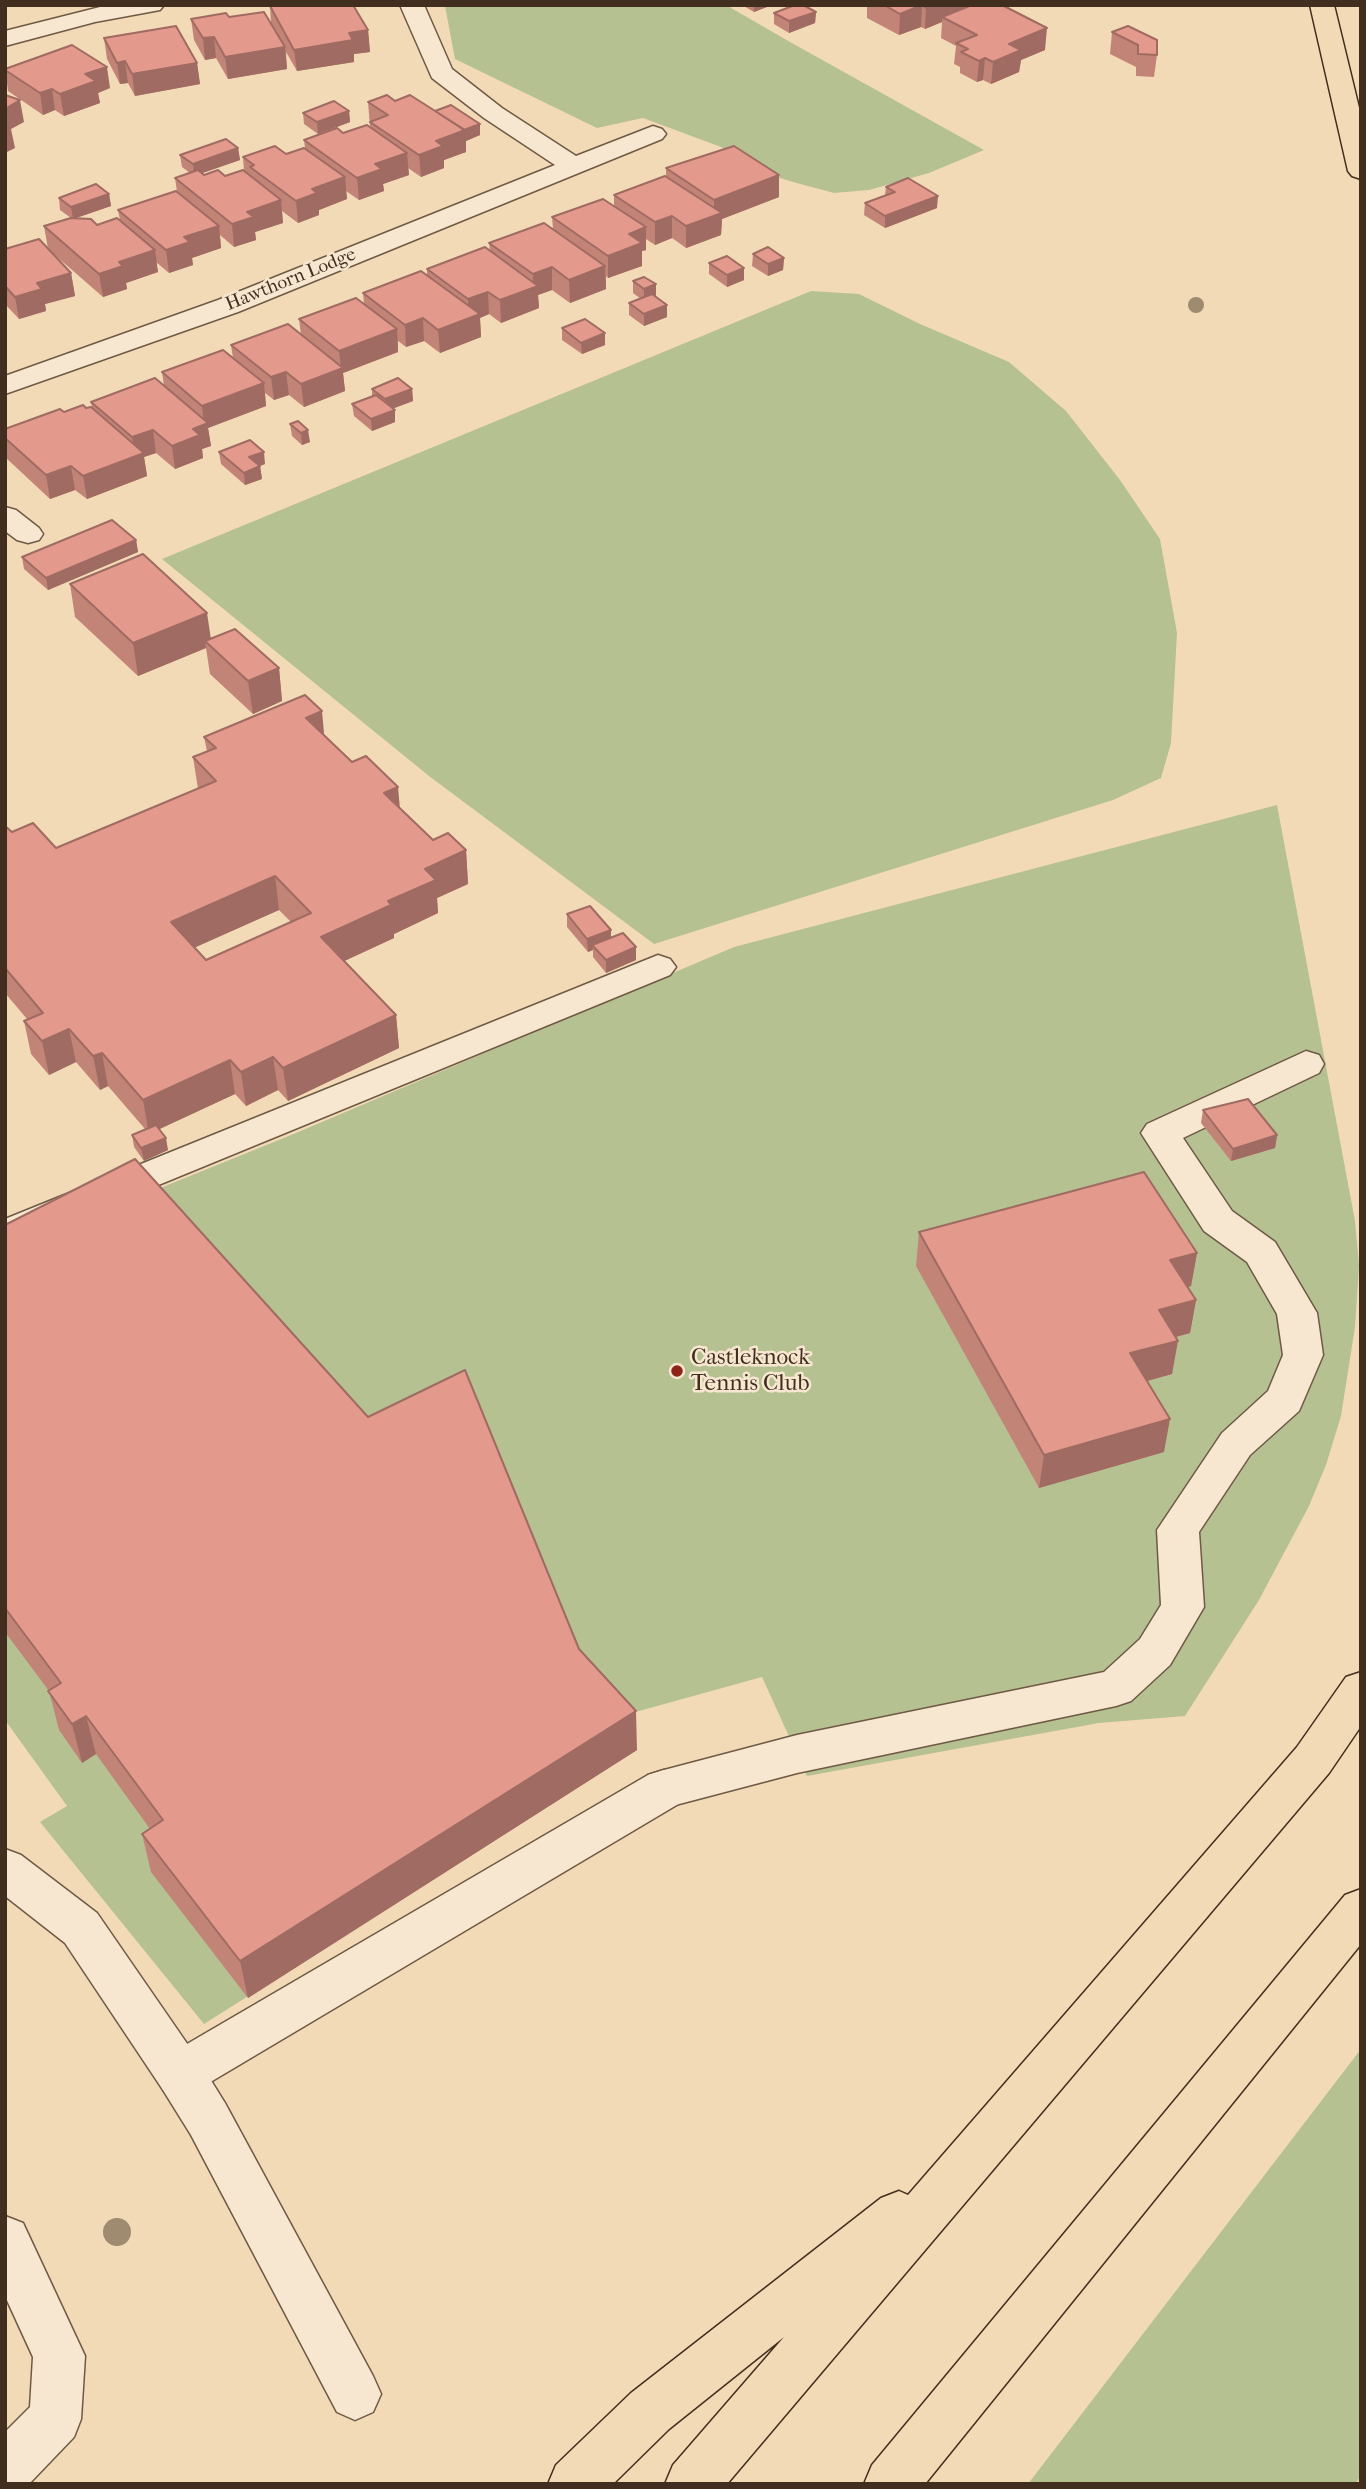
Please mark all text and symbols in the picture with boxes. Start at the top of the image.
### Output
street label: Hawthorn Lodge [222,243,360,317]
place label: Castleknock Tennis Club [691,1344,810,1398]
marker: Castleknock Tennis Club [669,1363,685,1379]

